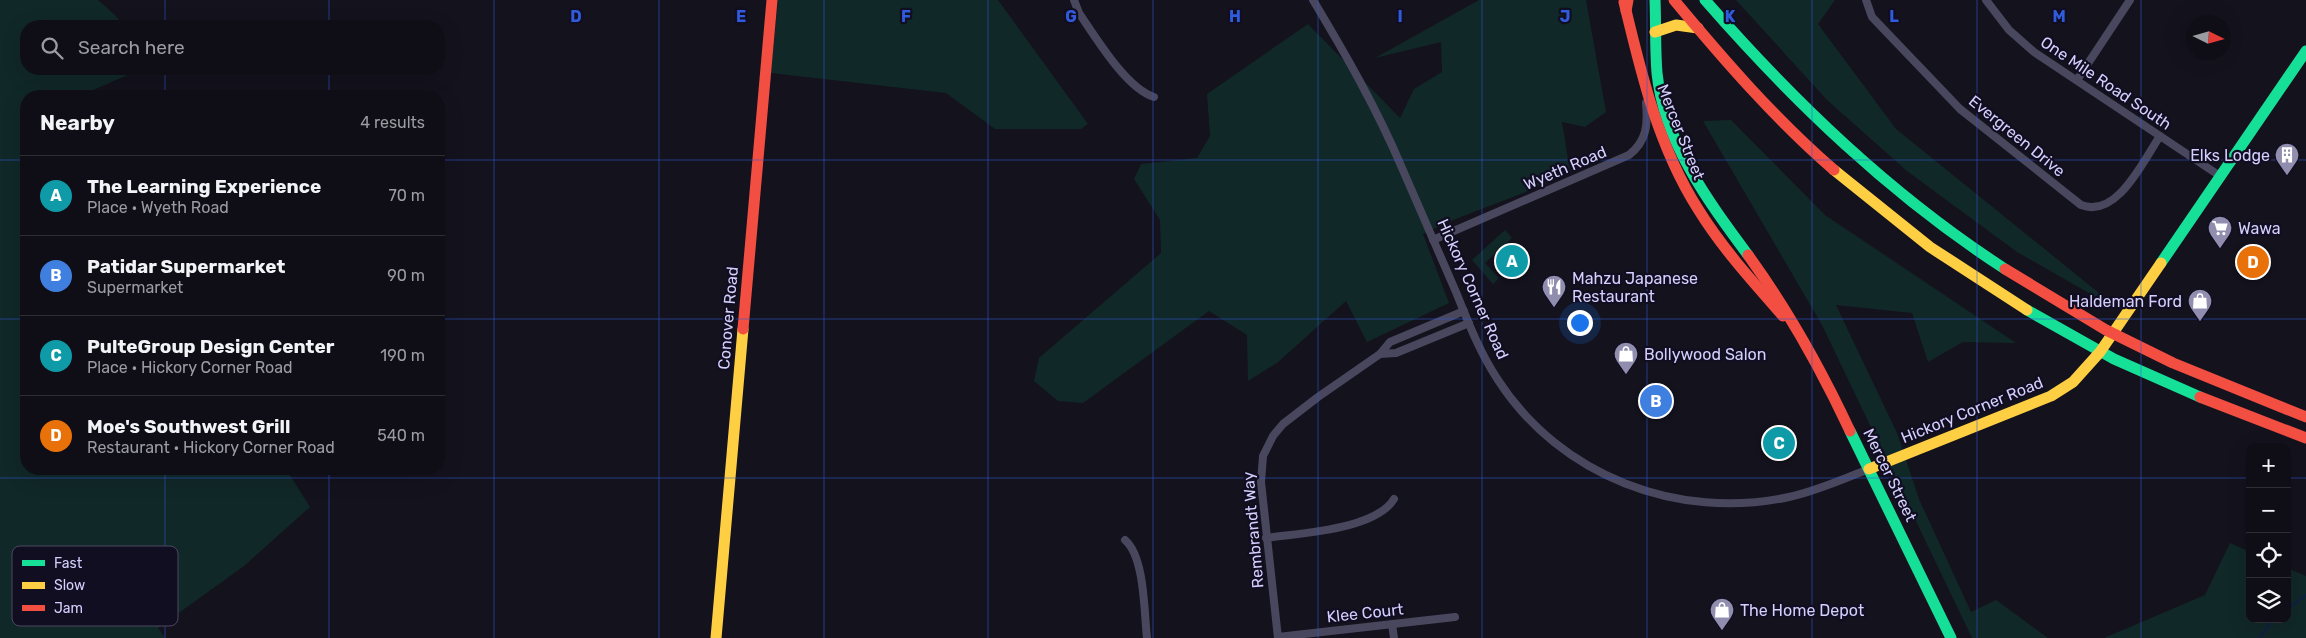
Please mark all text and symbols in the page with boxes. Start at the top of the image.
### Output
text: D [570,7,582,26]
text: E [736,7,746,26]
text: F [901,7,911,26]
text: G [1065,7,1077,26]
text: H [1229,7,1241,26]
text: I [1397,7,1403,26]
text: J [1560,7,1570,26]
text: K [1725,7,1736,26]
text: L [1889,7,1899,26]
text: M [2052,7,2066,26]
north arrow [2186,15,2231,60]
search box [20,20,445,75]
street label: One Mile Road South [2037,32,2175,134]
icon: search [38,34,66,62]
text: Search here [78,36,185,59]
street label: Mercer Street [1653,81,1709,183]
street label: Evergreen Drive [1965,91,2069,181]
text: Nearby [40,110,115,135]
text: 4 results [360,113,425,132]
street label: Wyeth Road [1521,142,1609,194]
building icon: Elks Lodge [2274,142,2300,176]
place label: Elks Lodge [2190,146,2270,165]
text: The Learning Experience [87,175,321,198]
text: A [50,186,62,205]
text: 70 m [388,186,425,205]
text: Place · Wyeth Road [87,198,229,217]
supermarket icon: Wawa [2207,215,2233,249]
street label: Hickory Corner Road [1433,216,1513,362]
place label: Wawa [2238,219,2281,238]
pin: A [1496,242,1528,280]
pin: D [2237,243,2269,281]
text: Patidar Supermarket [87,255,285,278]
text: B [50,266,62,285]
text: 90 m [387,266,425,285]
street label: Conover Road [714,266,742,370]
place label: Mahzu Japanese Restaurant [1572,269,1698,306]
restaurant icon: Mahzu Japanese Restaurant [1541,274,1567,308]
text: Supermarket [87,278,183,297]
shop icon: Haldeman Ford [2187,288,2213,322]
place label: Haldeman Ford [2069,292,2182,311]
your location [1567,310,1593,336]
text: PulteGroup Design Center [87,335,334,358]
shop icon: Bollywood Salon [1613,341,1639,375]
place label: Bollywood Salon [1644,345,1766,364]
text: C [50,346,62,365]
text: 190 m [380,346,425,365]
text: Place · Hickory Corner Road [87,358,293,377]
street label: Hickory Corner Road [1898,373,2046,447]
pin: B [1640,382,1672,420]
text: Moe's Southwest Grill [87,415,290,438]
pin: C [1763,424,1795,462]
street label: Mercer Street [1859,425,1921,525]
text: D [50,426,62,445]
text: 540 m [377,426,425,445]
text: Restaurant · Hickory Corner Road [87,438,335,457]
map controls [2246,443,2291,623]
button: + [2246,443,2291,488]
street label: Rembrandt Way [1238,471,1268,589]
button: − [2246,488,2291,533]
button: locate [2246,533,2291,578]
legend [12,546,178,626]
text: Fast [54,555,83,572]
text: Slow [54,577,85,594]
button: layers [2246,578,2291,623]
shop icon: The Home Depot [1709,597,1735,631]
text: Jam [54,600,83,617]
street label: Klee Court [1326,600,1404,626]
place label: The Home Depot [1740,601,1864,620]

